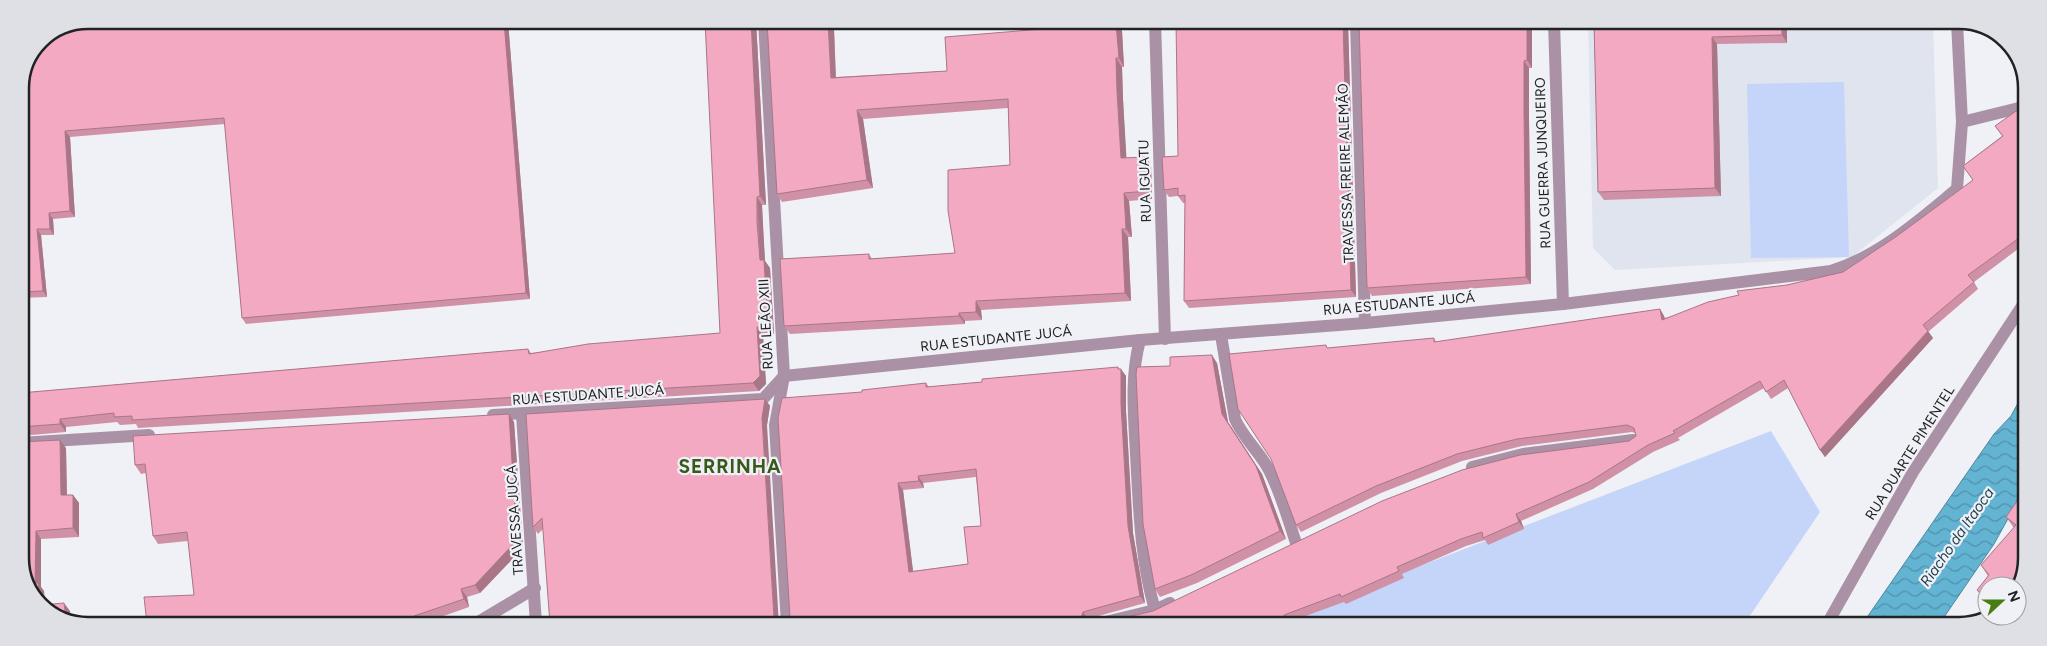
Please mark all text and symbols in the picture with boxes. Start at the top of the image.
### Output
street label: RUA GUERRA JUNQUEIRO [1532,77,1554,249]
street label: TRAVESSA FREIRE ALEMÃO [1334,83,1358,263]
street label: RUA IGUATU [1135,139,1155,223]
street label: RUA LEÃO XIII [755,278,777,370]
street label: RUA ESTUDANTE JUCÁ [1322,289,1476,319]
street label: RUA ESTUDANTE JUCÁ [919,323,1073,355]
street label: RUA ESTUDANTE JUCÁ [511,381,665,409]
street label: RUA DUARTE PIMENTEL [1862,382,1959,523]
district label: SERRINHA [678,455,782,478]
street label: TRAVESSA JUCÁ [503,464,527,576]
water label: Riacho da Itaoca [1916,484,1998,590]
north arrow [1977,576,2027,626]
text: N [2004,588,2024,605]

